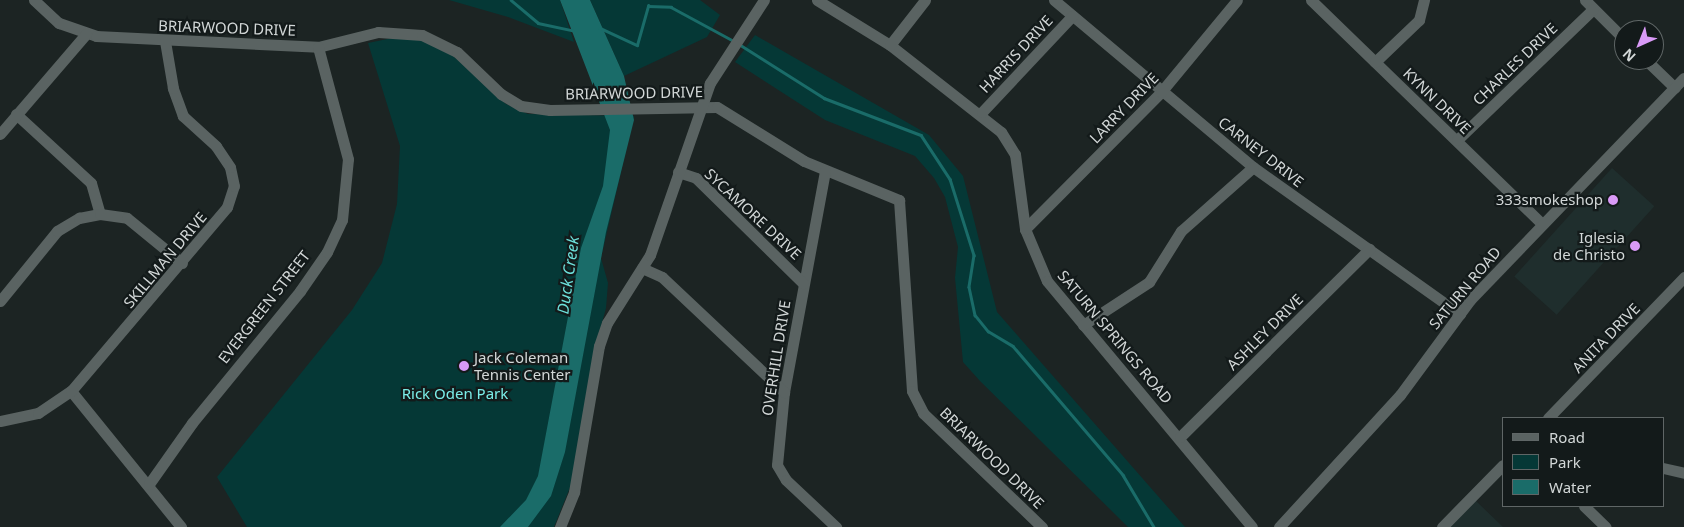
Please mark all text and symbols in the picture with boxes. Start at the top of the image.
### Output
street label: HARRIS DRIVE [976,12,1056,96]
street label: BRIARWOOD DRIVE [158,17,296,39]
street label: CHARLES DRIVE [1469,19,1561,109]
north arrow [1614,20,1664,70]
text: N [1618,45,1640,66]
street label: KYNN DRIVE [1399,64,1475,138]
street label: LARRY DRIVE [1086,69,1162,147]
street label: BRIARWOOD DRIVE [565,83,703,103]
street label: CARNEY DRIVE [1215,113,1307,191]
street label: SYCAMORE DRIVE [701,165,805,263]
place label: 333smokeshop [1496,191,1603,209]
marker: 333smokeshop [1607,194,1619,206]
street label: SKILLMAN DRIVE [120,208,210,312]
place label: Iglesia de Christo [1553,228,1625,263]
water label: Duck Creek [553,235,583,315]
marker: Iglesia de Christo [1629,240,1641,252]
street label: SATURN ROAD [1425,243,1505,333]
street label: EVERGREEN STREET [214,247,314,367]
street label: SATURN SPRINGS ROAD [1054,267,1176,407]
street label: ASHLEY DRIVE [1223,290,1307,374]
street label: OVERHILL DRIVE [758,299,794,417]
street label: ANITA DRIVE [1568,300,1644,376]
place label: Jack Coleman Tennis Center [474,348,571,383]
marker: Jack Coleman Tennis Center [458,360,470,372]
park label: Rick Oden Park [402,385,508,403]
street label: BRIARWOOD DRIVE [936,404,1048,512]
legend [1502,417,1664,507]
text: Road [1549,427,1585,447]
text: Park [1549,452,1581,472]
text: Water [1549,477,1591,497]

